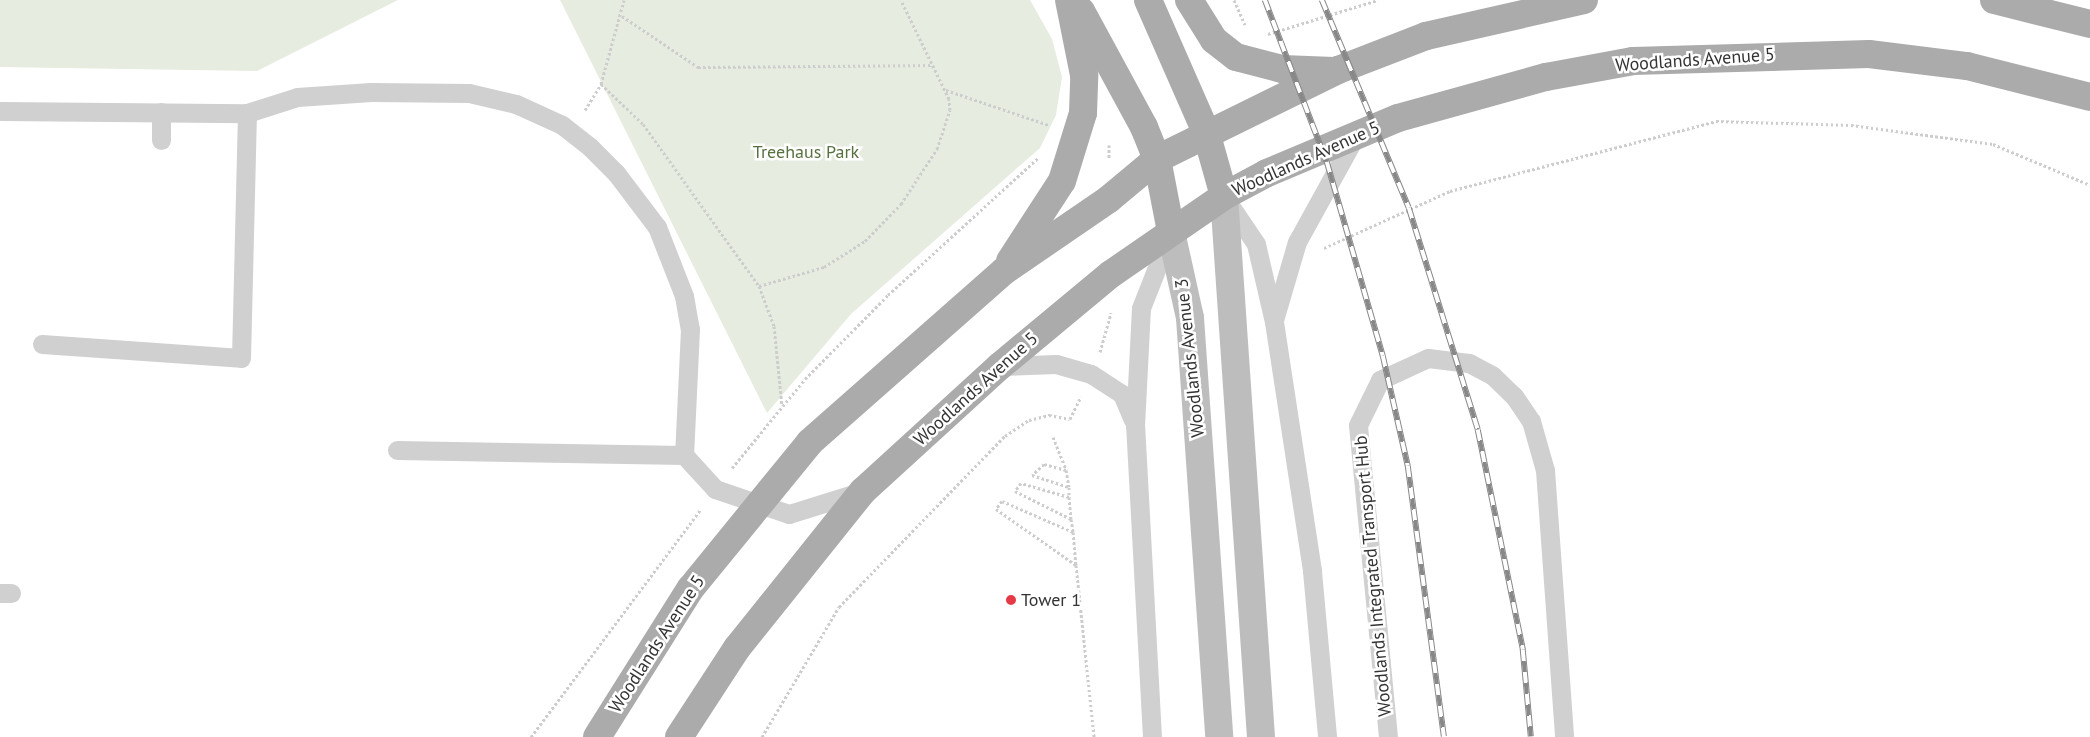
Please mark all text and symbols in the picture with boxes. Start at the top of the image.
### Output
street label: Woodlands Avenue 5 [1614,44,1776,76]
street label: Woodlands Avenue 5 [1228,117,1384,201]
park label: Treehaus Park [753,141,859,163]
street label: Woodlands Avenue 3 [1171,277,1209,439]
street label: Woodlands Avenue 5 [909,327,1043,451]
street label: Woodlands Integrated Transport Hub [1350,434,1396,718]
street label: Woodlands Avenue 5 [604,571,710,717]
place label: Tower 1 [1021,589,1081,611]
marker: Tower 1 [1005,594,1017,606]

